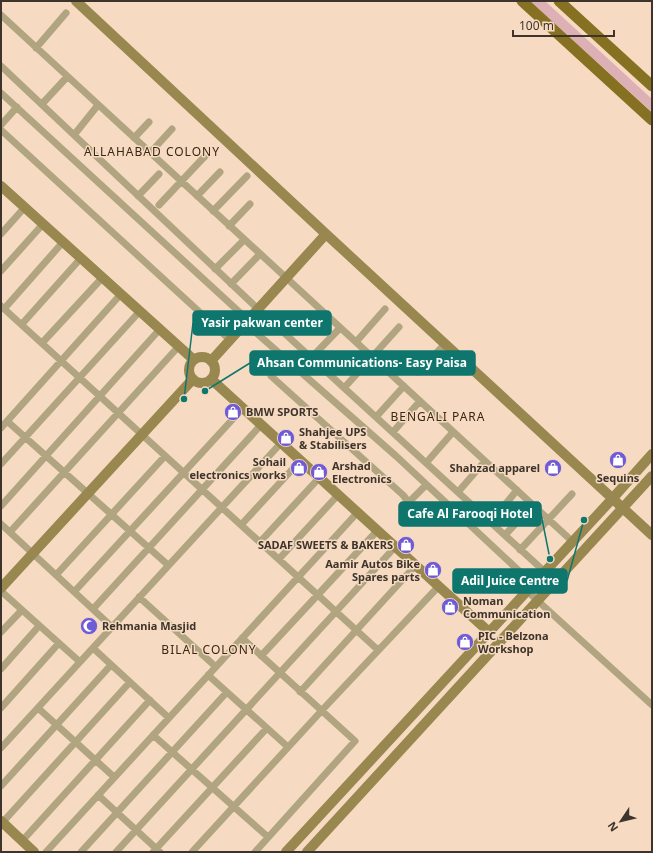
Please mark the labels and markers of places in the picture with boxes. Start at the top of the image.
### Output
callout: Yasir pakwan center [193,311,331,335]
callout: Ahsan Communications- Easy Paisa [250,351,475,375]
shop icon: BMW SPORTS [223,402,243,422]
place label: BMW SPORTS [246,404,318,419]
place label: Shahjee UPS & Stabilisers [299,424,367,452]
shop icon: Shahjee UPS & Stabilisers [276,428,296,448]
shop icon: Sequins [608,450,628,470]
place label: Sohail electronics works [190,454,286,482]
shop icon: Sohail electronics works [289,458,309,478]
place label: Arshad Electronics [332,458,392,486]
shop icon: Shahzad apparel [543,458,563,478]
place label: Shahzad apparel [450,460,540,475]
shop icon: Arshad Electronics [309,462,329,482]
place label: Sequins [597,470,640,485]
callout: Cafe Al Farooqi Hotel [399,502,541,526]
shop icon: SADAF SWEETS & BAKERS [396,535,416,555]
place label: SADAF SWEETS & BAKERS [258,537,393,552]
place label: Aamir Autos Bike Spares parts [325,556,420,584]
shop icon: Aamir Autos Bike Spares parts [423,560,443,580]
callout: Adil Juice Centre [453,569,567,593]
place label: Noman Communication [463,593,550,621]
shop icon: Noman Communication [440,597,460,617]
mosque icon: Rehmania Masjid [79,616,99,636]
place label: Rehmania Masjid [102,618,196,633]
place label: PIC - Belzona Workshop [478,628,549,656]
shop icon: PIC - Belzona Workshop [455,632,475,652]

